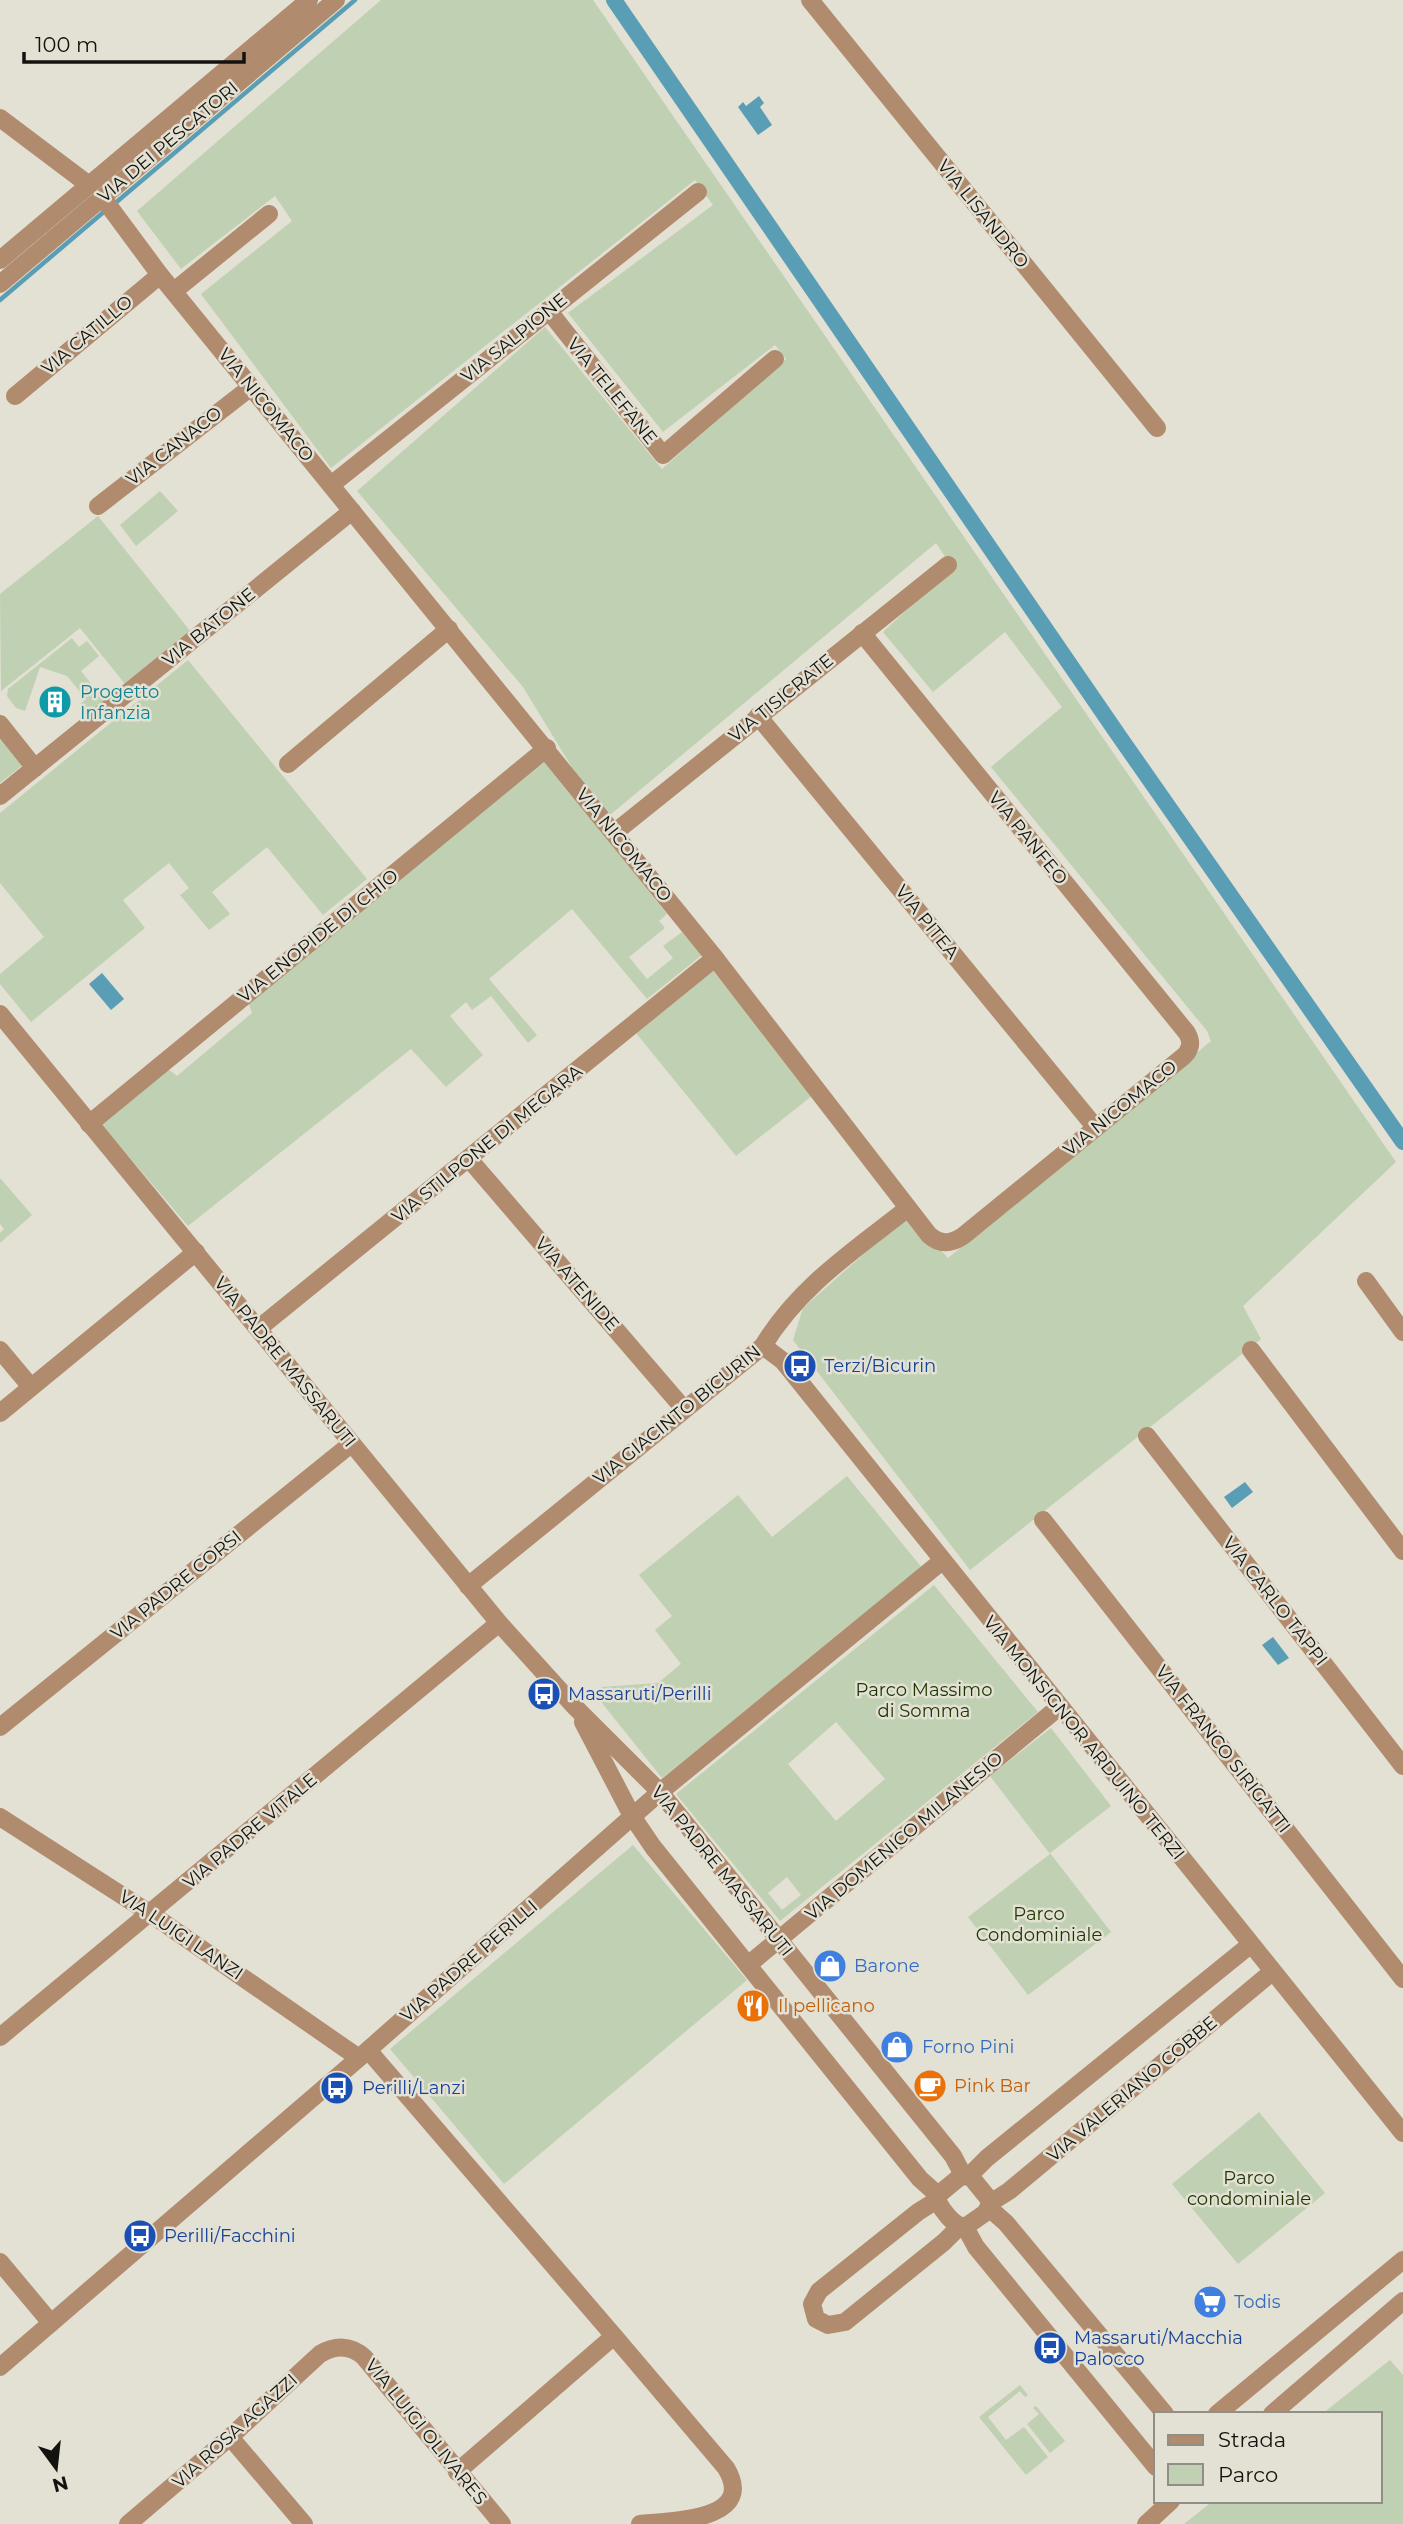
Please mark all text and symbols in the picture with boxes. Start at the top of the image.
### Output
scale bar [24,21,245,65]
text: 100 m [35,32,98,57]
street label: VIA DEI PESCATORI [93,77,243,207]
street label: VIA LISANDRO [933,155,1033,273]
street label: VIA SALPIONE [457,289,571,387]
street label: VIA CATILLO [37,291,137,379]
street label: VIA TELEFANE [562,333,662,449]
street label: VIA NICOMACO [213,344,319,466]
street label: VIA CANACO [122,402,226,490]
street label: VIA BATONE [158,583,260,671]
street label: VIA TISICRATE [724,649,838,747]
place label: Progetto Infanzia [80,681,159,724]
building icon: Progetto Infanzia [36,683,74,721]
street label: VIA NICOMACO [571,784,677,906]
street label: VIA PANFEO [984,787,1072,889]
street label: VIA ENOPIDE DI CHIO [233,865,403,1007]
street label: VIA PITEA [891,881,964,964]
street label: VIA NICOMACO [1059,1055,1181,1161]
street label: VIA STILPONE DI MEGARA [387,1060,587,1228]
street label: VIA ATENIDE [530,1233,624,1335]
street label: VIA PADRE MASSARUTI [209,1272,361,1452]
street label: VIA GIACINTO BICURIN [589,1341,765,1489]
bus stop icon: Terzi/Bicurin [781,1347,819,1385]
place label: Terzi/Bicurin [824,1355,936,1377]
street label: VIA PADRE CORSI [106,1526,246,1644]
street label: VIA CARLO TAPPI [1218,1532,1332,1670]
street label: VIA MONSIGNOR ARDUINO TERZI [979,1612,1189,1864]
street label: VIA FRANCO SIRIGATTI [1151,1661,1295,1837]
bus stop icon: Massaruti/Perilli [525,1675,563,1713]
park label: Parco Massimo di Somma [856,1679,992,1722]
place label: Massaruti/Perilli [568,1683,712,1705]
street label: VIA DOMENICO MILANESIO [801,1747,1007,1925]
street label: VIA PADRE VITALE [179,1769,321,1893]
street label: VIA PADRE MASSARUTI [646,1781,798,1961]
street label: VIA LUIGI LANZI [115,1885,247,1985]
street label: VIA PADRE PERILLI [396,1895,542,2027]
park label: Parco Condominiale [976,1903,1102,1946]
shop icon: Barone [811,1947,849,1985]
place label: Barone [854,1955,920,1977]
restaurant icon: Il pellicano [734,1987,772,2025]
place label: Il pellicano [778,1995,875,2017]
street label: VIA VALERIANO COBBE [1043,2011,1221,2167]
shop icon: Forno Pini [878,2028,916,2066]
place label: Forno Pini [922,2036,1014,2058]
cafe icon: Pink Bar [911,2067,949,2105]
bus stop icon: Perilli/Lanzi [318,2069,356,2107]
place label: Pink Bar [954,2075,1031,2097]
place label: Perilli/Lanzi [362,2077,465,2099]
park label: Parco condominiale [1187,2167,1311,2210]
bus stop icon: Perilli/Facchini [121,2217,159,2255]
place label: Perilli/Facchini [164,2225,296,2247]
supermarket icon: Todis [1191,2283,1229,2321]
place label: Todis [1234,2291,1281,2313]
place label: Massaruti/Macchia Palocco [1074,2327,1243,2370]
bus stop icon: Massaruti/Macchia Palocco [1031,2329,1069,2367]
street label: VIA LUIGI OLIVARES [360,2355,492,2509]
street label: VIA ROSA AGAZZI [168,2369,302,2493]
legend [1154,2412,1382,2503]
text: Strada [1218,2427,1286,2452]
north arrow [21,2433,91,2503]
text: Parco [1218,2462,1278,2487]
text: N [50,2471,71,2497]

